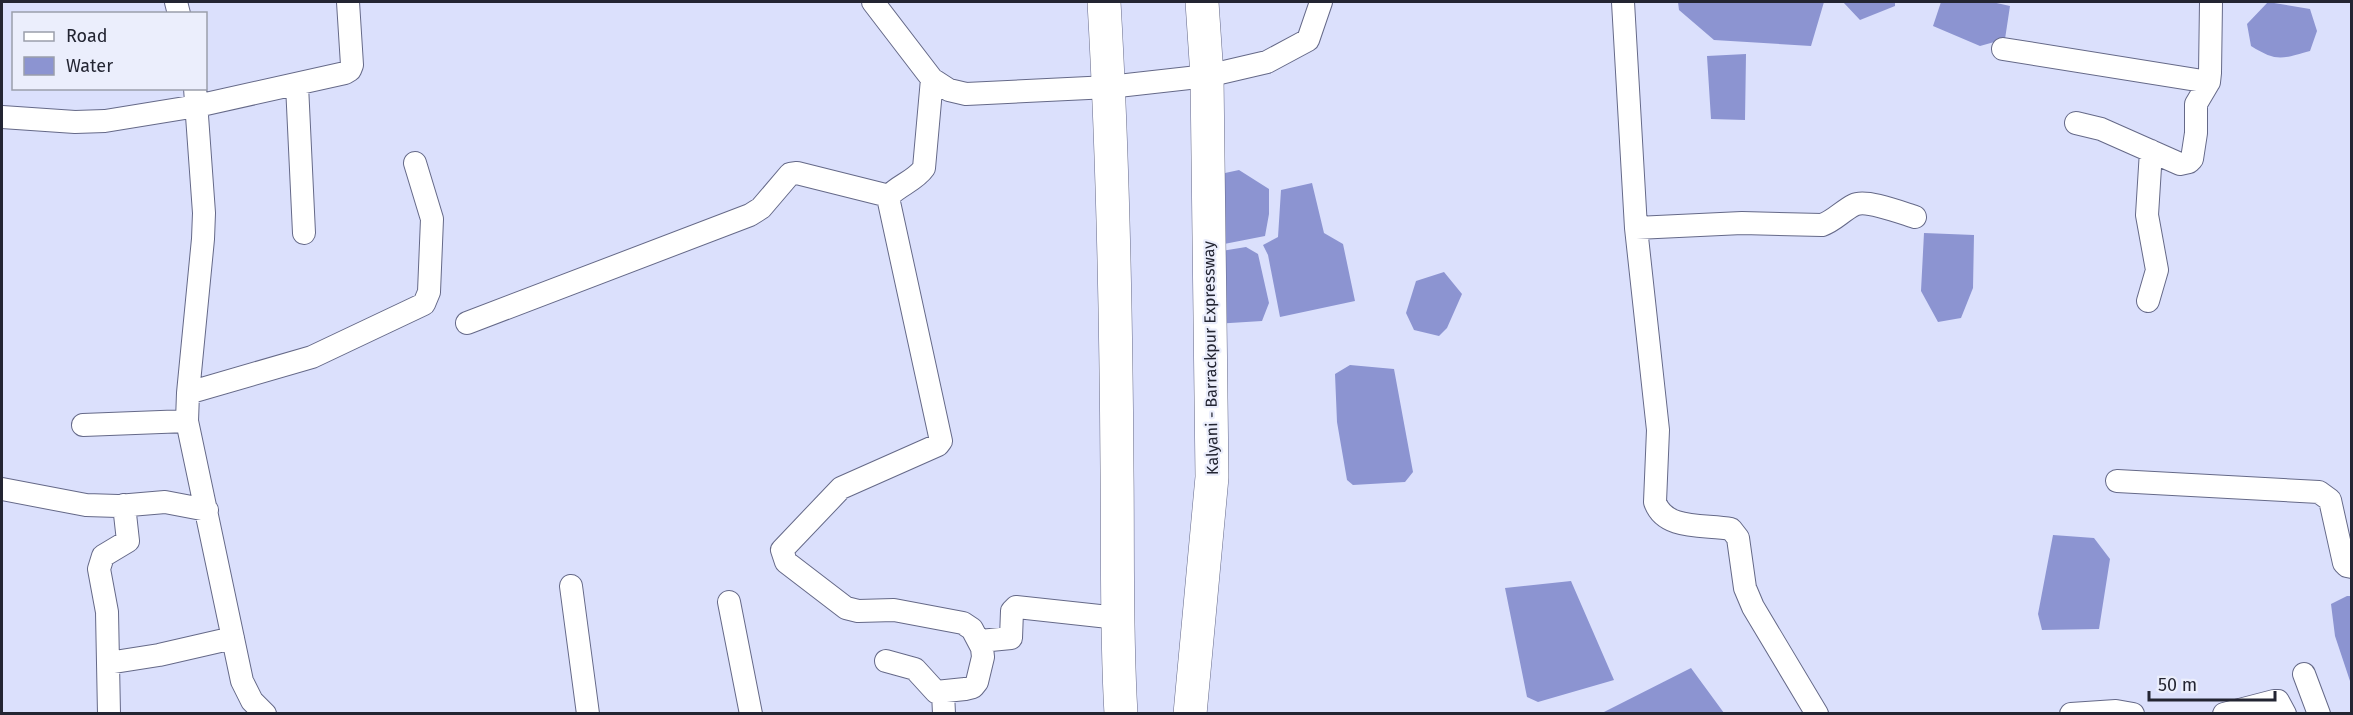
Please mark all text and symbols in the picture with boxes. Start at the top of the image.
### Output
legend [12,12,207,90]
text: Road [66,25,108,47]
text: Water [66,55,113,77]
street label: Kalyani - Barrackpur Expressway [1199,241,1222,475]
scale bar [2149,664,2275,702]
text: 50 m [2158,674,2197,696]

